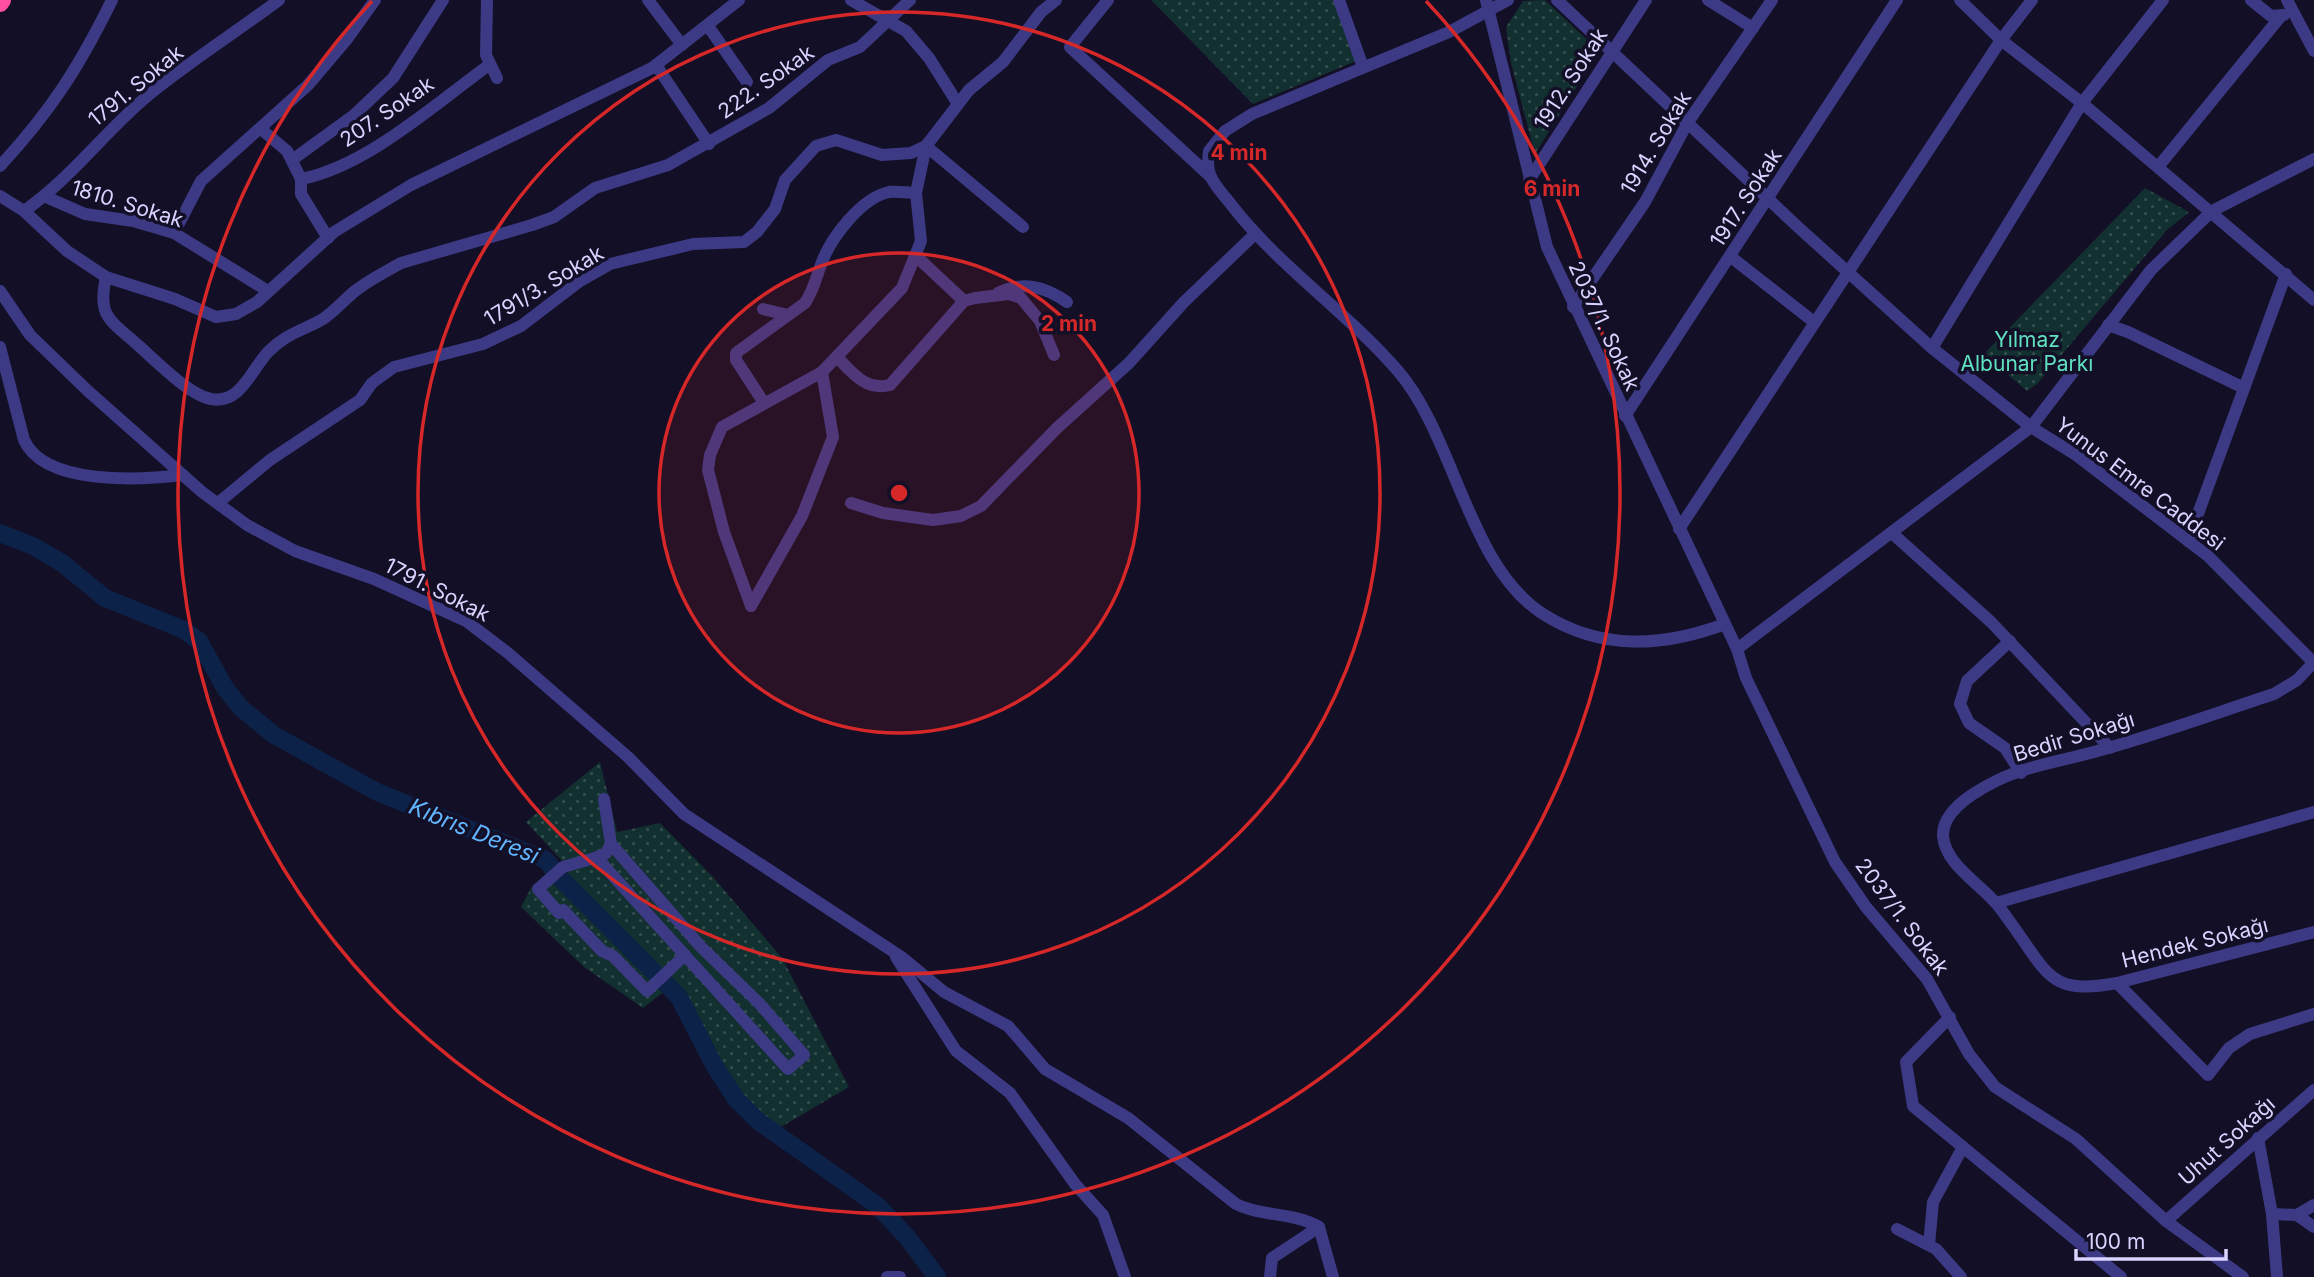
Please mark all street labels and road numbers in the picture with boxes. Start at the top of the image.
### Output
street label: 1912. Sokak [1529,23,1613,134]
street label: 222. Sokak [713,39,819,124]
street label: 1791. Sokak [83,40,188,131]
street label: 207. Sokak [335,71,439,152]
street label: 1914. Sokak [1615,86,1696,199]
street label: 1917. Sokak [1705,143,1787,252]
street label: 1810. Sokak [68,175,187,233]
street label: 1791/3. Sokak [480,240,608,331]
street label: 2037/1. Sokak [1564,257,1646,395]
street label: Yunus Emre Caddesi [2051,412,2230,555]
street label: 1791. Sokak [380,552,494,627]
street label: Bedir Sokağı [2010,706,2137,767]
street label: 2037/1. Sokak [1850,853,1955,980]
street label: Hendek Sokağı [2119,912,2271,973]
street label: Uhut Sokağı [2173,1091,2280,1190]

